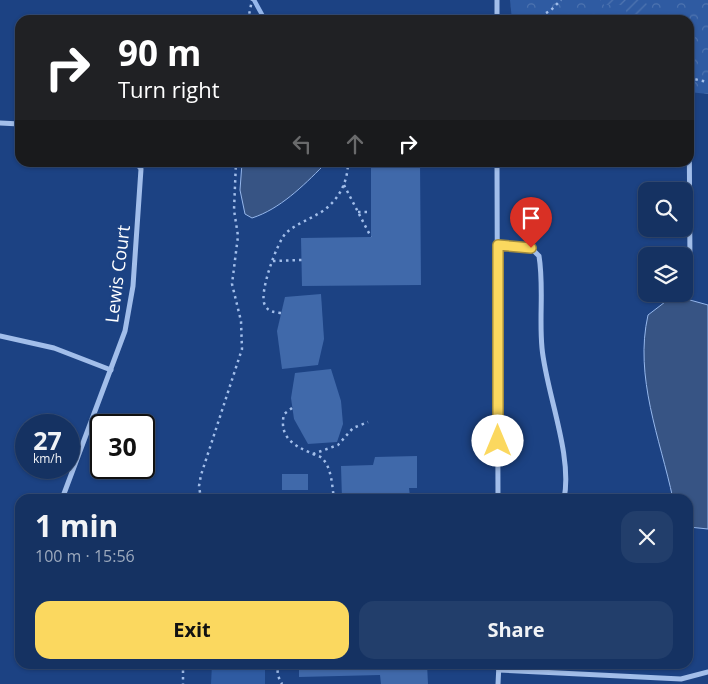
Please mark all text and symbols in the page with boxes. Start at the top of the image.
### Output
text: 90 m [118,29,201,76]
icon: right [35,35,100,100]
text: Turn right [118,74,220,104]
icon: left [288,130,316,158]
icon: ahead [341,130,369,158]
icon: right [394,130,422,158]
map controls [638,182,693,302]
button: search [638,182,693,237]
pin [510,197,552,248]
icon: arrive [517,204,545,232]
street label: Lewis Court [99,224,135,324]
button: layers [638,247,693,302]
speed limit sign: 30 [90,414,155,479]
position arrow [471,414,523,466]
text: 27 [33,423,62,457]
text: km/h [33,450,62,467]
text: 1 min [35,505,118,546]
button: close [621,511,673,563]
text: 100 m · 15:56 [35,545,135,567]
button: Exit [35,601,349,659]
button: Share [359,601,673,659]

